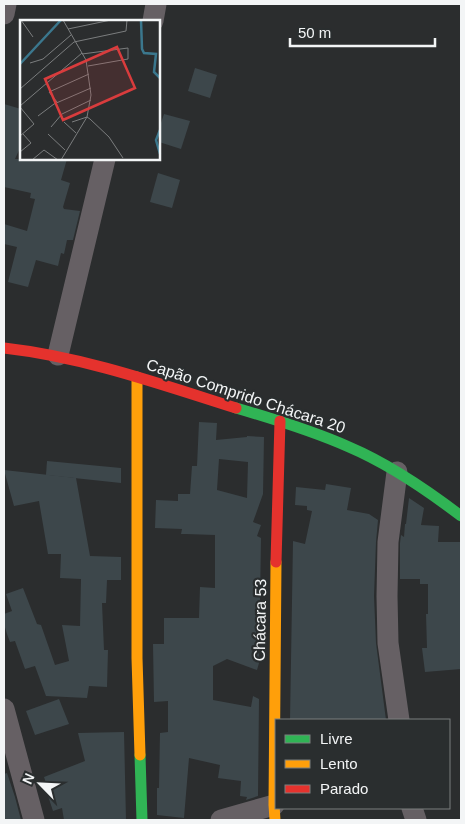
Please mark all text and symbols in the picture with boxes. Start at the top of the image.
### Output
scale bar [290,15,435,47]
inset map [20,20,160,160]
text: 50 m [298,24,331,41]
street label: Capão Comprido Chácara 20 [144,356,348,436]
street label: Chácara 53 [251,578,269,662]
legend [275,719,450,809]
text: Livre [320,730,353,747]
text: Lento [320,755,358,772]
north arrow [15,759,65,809]
text: N [19,771,37,787]
text: Parado [320,780,368,797]

